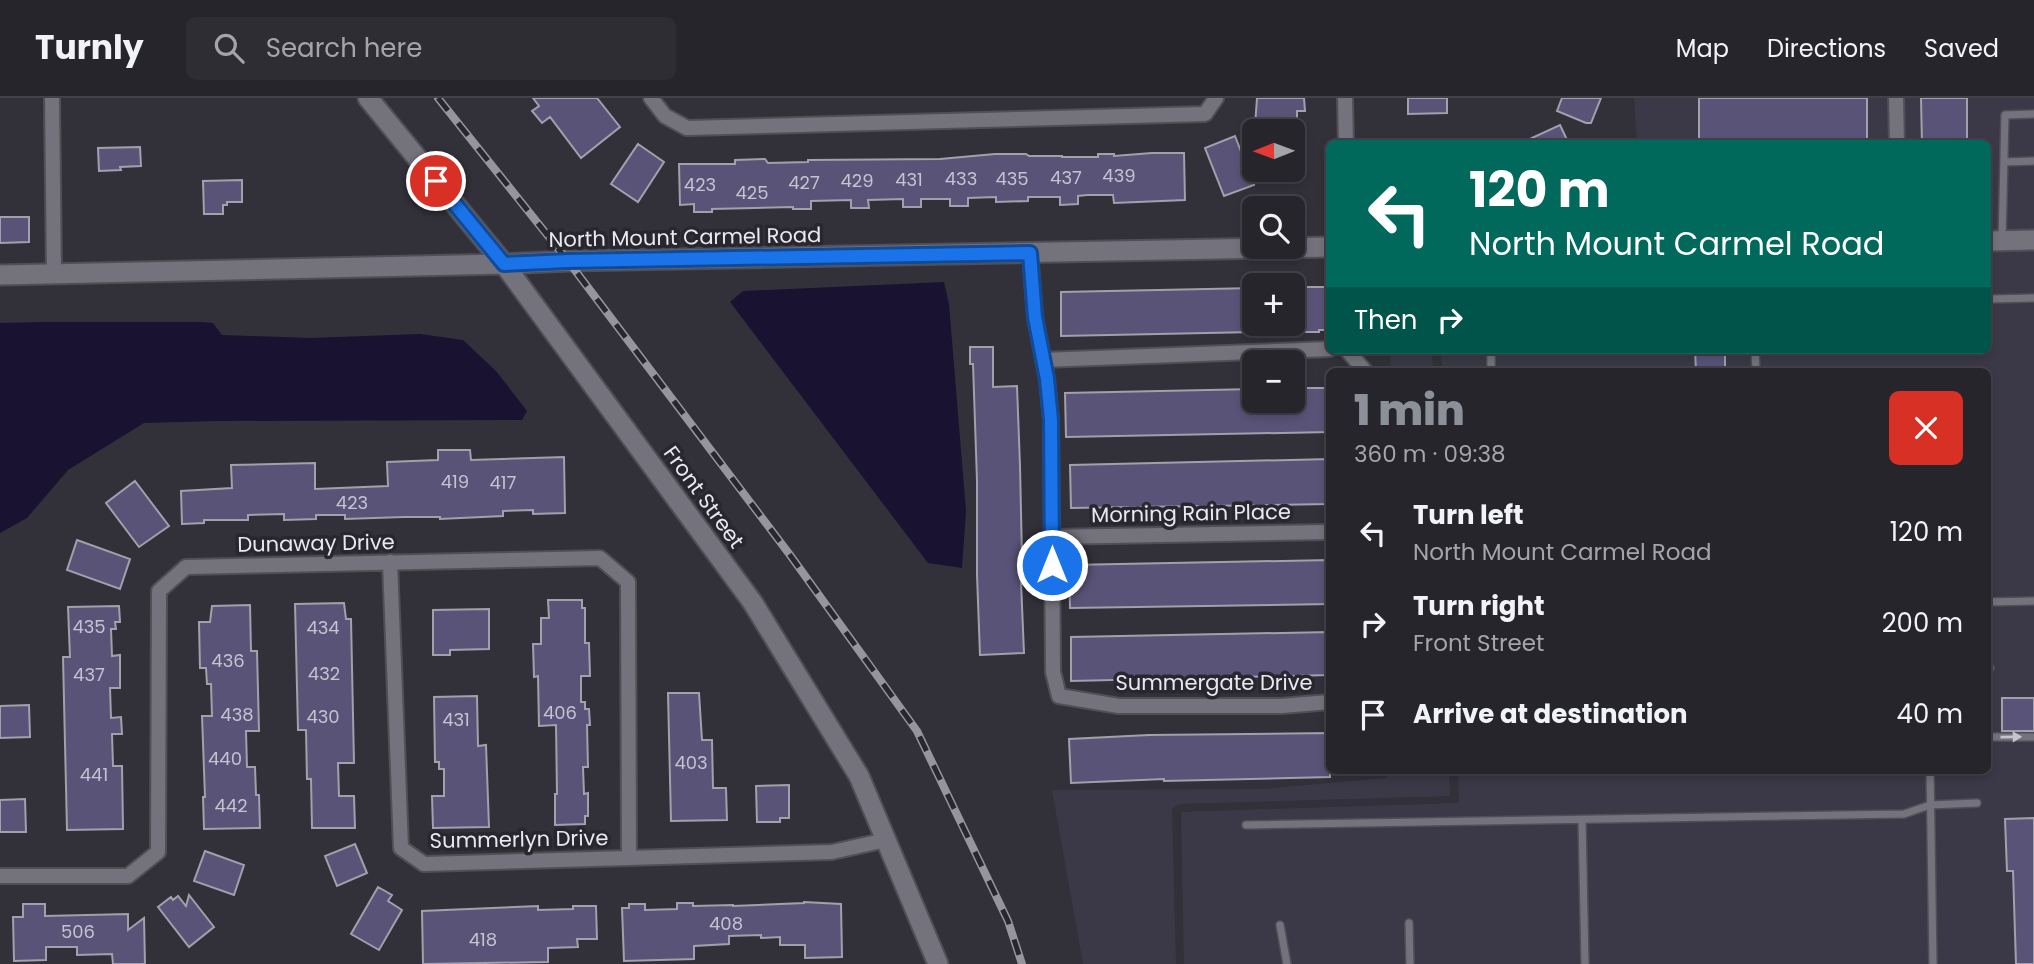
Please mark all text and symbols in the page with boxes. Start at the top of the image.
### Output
search box [186,17,676,80]
text: Turnly [35,24,144,71]
icon: search [210,29,248,67]
text: Search here [266,30,422,66]
text: Map [1676,32,1729,65]
text: Directions [1767,32,1886,65]
text: Saved [1924,32,1999,65]
north arrow [1242,119,1306,182]
map controls [1242,119,1305,413]
pin [406,151,466,211]
text: 120 m [1469,156,1610,224]
icon: arrive [417,162,455,200]
house number: 439 [1102,163,1136,188]
house number: 437 [1050,165,1082,190]
house number: 433 [945,166,977,191]
house number: 435 [995,166,1029,191]
house number: 431 [895,167,923,192]
house number: 429 [840,168,874,193]
icon: left [1354,168,1445,259]
house number: 427 [788,170,820,195]
house number: 423 [684,172,716,197]
house number: 425 [736,180,768,205]
button: search [1242,196,1305,259]
street label: North Mount Carmel Road [548,220,822,254]
text: North Mount Carmel Road [1469,221,1884,266]
button: + [1242,273,1305,336]
icon: right [1431,301,1469,339]
text: Then [1354,302,1417,338]
button: − [1242,350,1305,413]
text: 1 min [1354,381,1465,440]
button: close [1889,391,1963,465]
text: 360 m · 09:38 [1354,438,1505,470]
street label: Front Street [657,440,751,554]
house number: 419 [441,469,469,494]
house number: 417 [490,470,517,495]
house number: 423 [336,490,368,515]
street label: Morning Rain Place [1091,497,1291,529]
text: Turn left [1413,497,1524,533]
icon: left [1354,514,1392,552]
text: 120 m [1890,514,1963,550]
street label: Dunaway Drive [237,527,395,559]
position arrow [1015,528,1089,602]
text: North Mount Carmel Road [1413,536,1712,568]
text: Turn right [1413,588,1545,624]
icon: right [1354,605,1392,643]
text: 200 m [1882,605,1963,641]
house number: 435 [72,614,106,639]
house number: 434 [306,615,340,640]
text: Front Street [1413,627,1544,659]
house number: 436 [211,648,245,673]
house number: 432 [308,661,340,686]
house number: 437 [73,662,105,687]
street label: Summergate Drive [1115,668,1313,697]
icon: arrive [1354,696,1392,734]
text: Arrive at destination [1413,696,1688,732]
text: 40 m [1897,696,1963,732]
house number: 406 [543,700,577,725]
house number: 438 [220,702,254,727]
house number: 430 [306,704,340,729]
house number: 431 [442,707,470,732]
one-way arrow [2000,732,2022,743]
house number: 440 [208,746,242,771]
house number: 403 [674,750,708,775]
house number: 441 [80,762,108,787]
house number: 442 [215,793,248,818]
street label: Summerlyn Drive [429,823,609,855]
house number: 408 [709,911,743,936]
house number: 506 [61,919,95,944]
house number: 418 [469,927,497,952]

